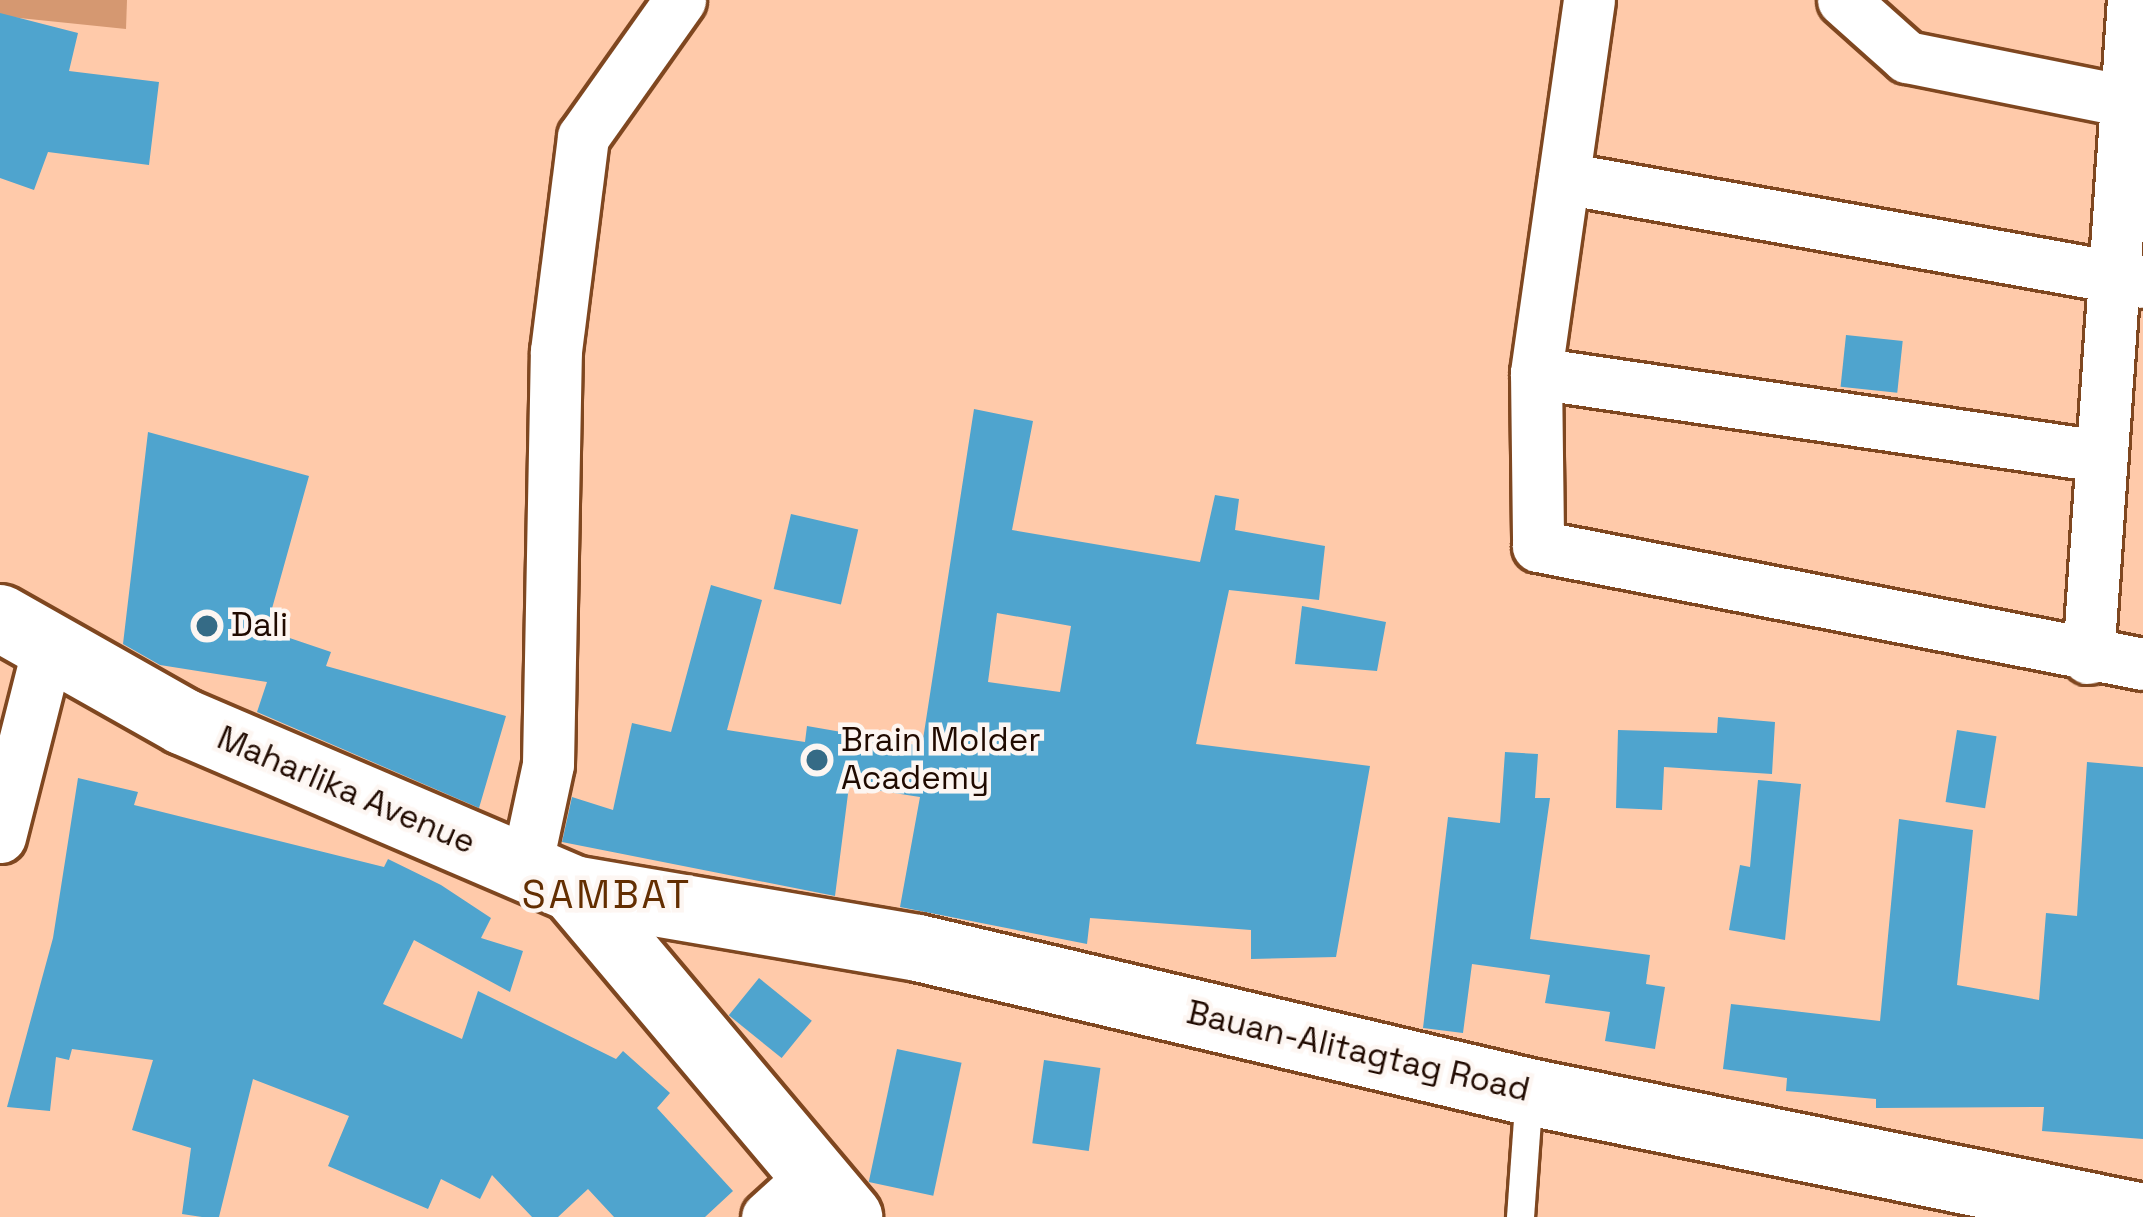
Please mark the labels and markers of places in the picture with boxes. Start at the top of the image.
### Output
place label: Dali [231,606,288,646]
marker: Dali [194,613,220,639]
place label: Brain Molder Academy [841,721,1041,799]
marker: Brain Molder Academy [804,747,830,773]

